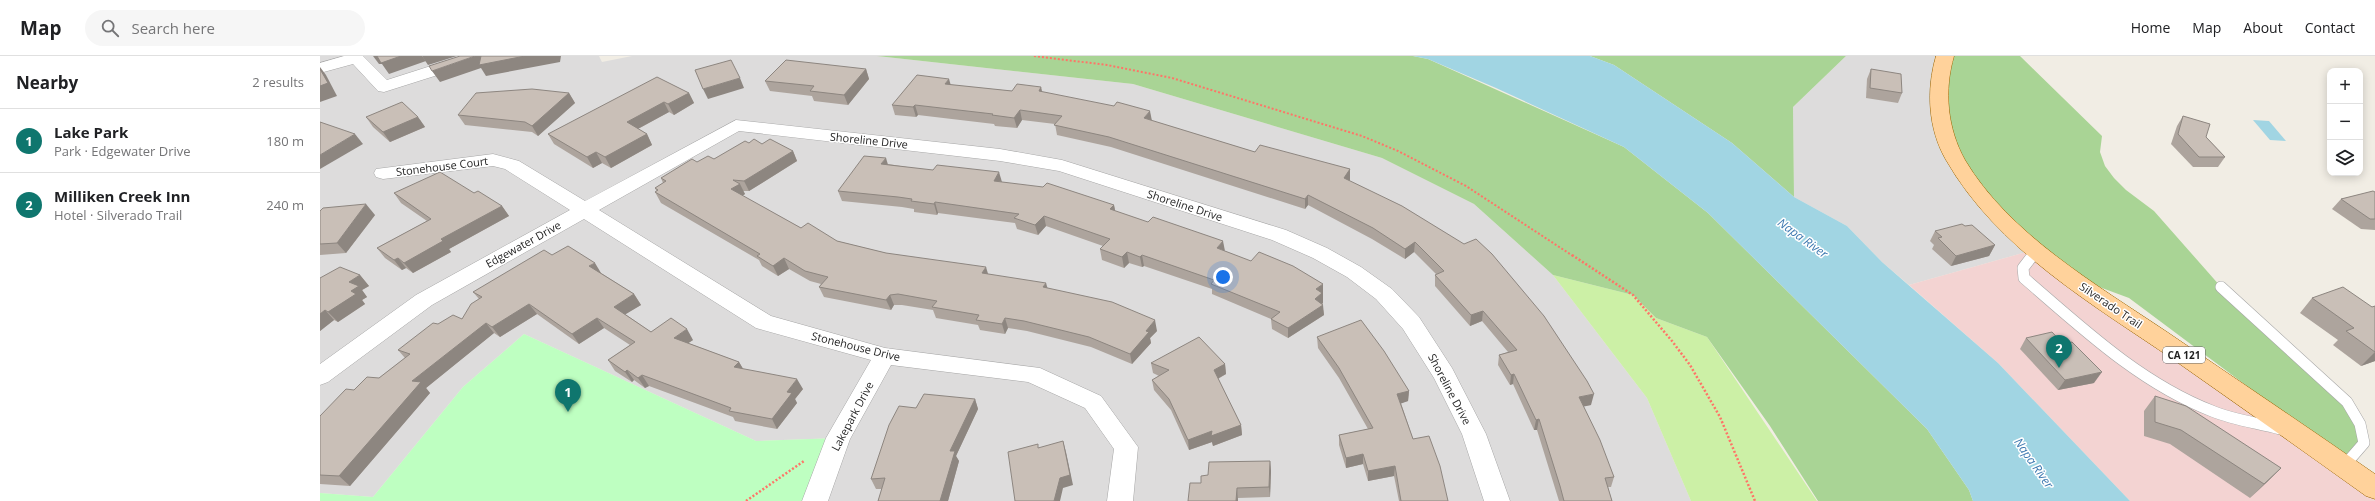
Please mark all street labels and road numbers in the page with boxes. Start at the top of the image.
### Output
street label: Shoreline Drive [829,128,909,152]
street label: Stonehouse Court [395,153,489,179]
street label: Shoreline Drive [1145,186,1225,224]
street label: Edgewater Drive [483,217,563,271]
street label: Silverado Trail [2077,279,2145,331]
street label: Stonehouse Drive [810,328,902,364]
road number: CA 121 [2163,347,2205,363]
street label: Shoreline Drive [1425,351,1475,427]
street label: Lakepark Drive [827,379,877,453]

